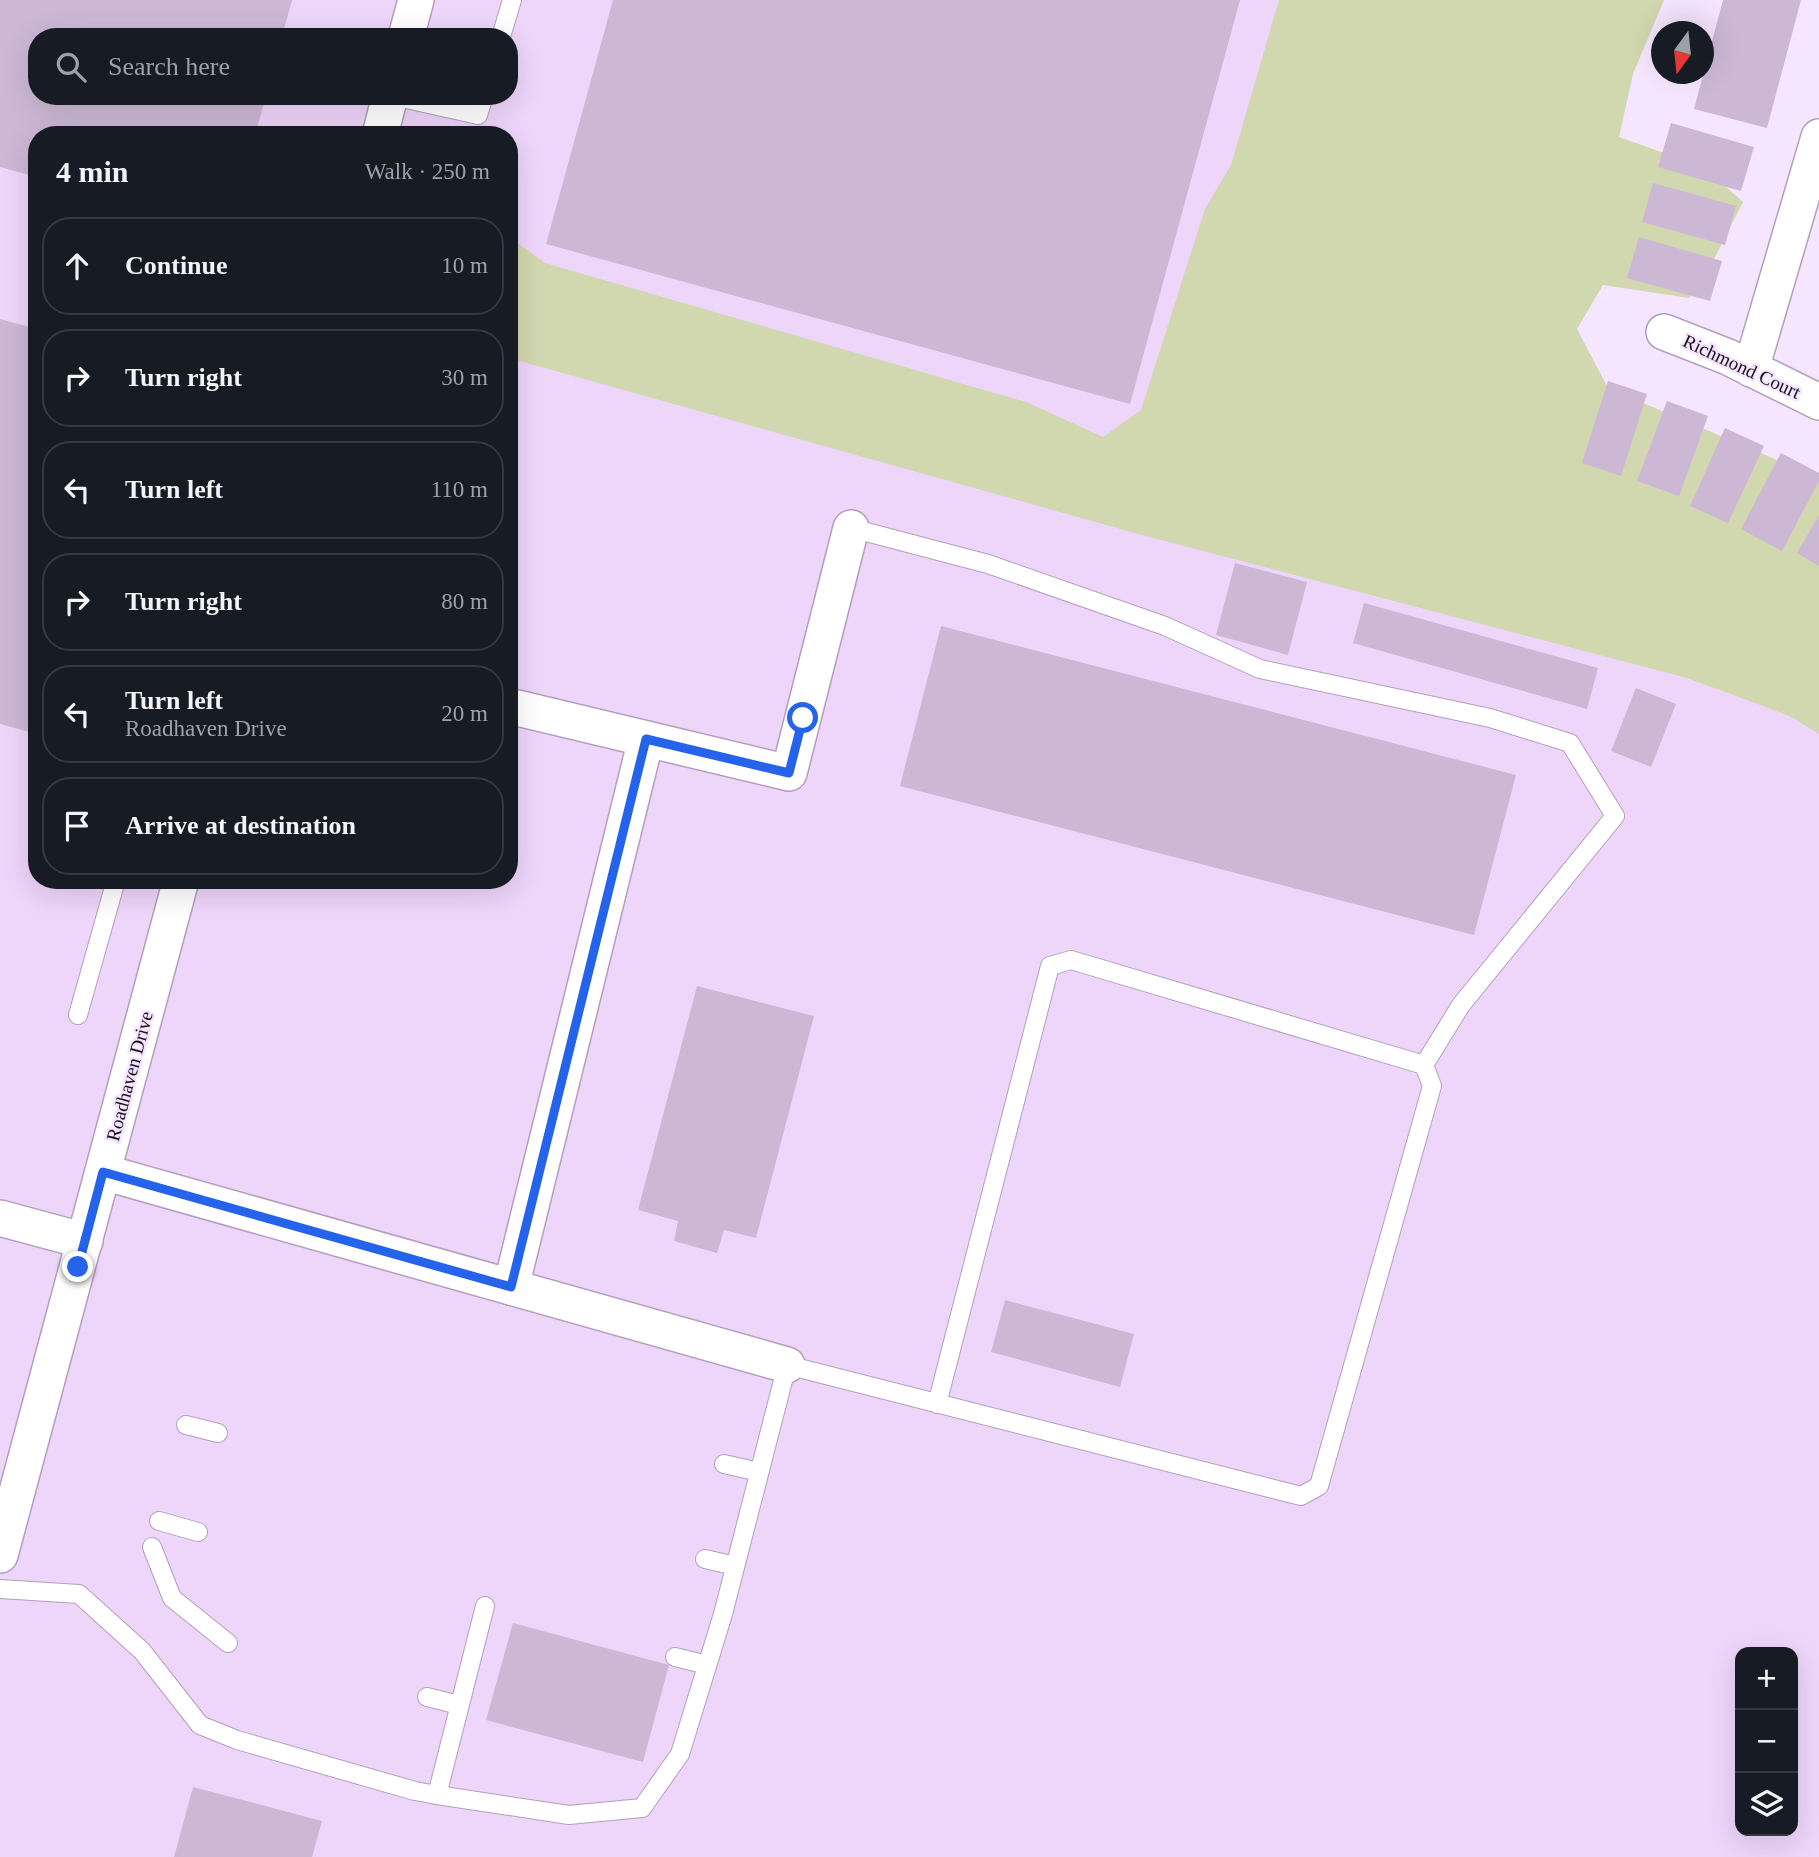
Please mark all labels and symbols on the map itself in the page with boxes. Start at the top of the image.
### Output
north arrow [1651,21,1714,84]
street label: Richmond Court [1680,330,1805,403]
route start [787,702,818,733]
street label: Roadhaven Drive [102,1009,157,1143]
route end [62,1251,93,1282]

